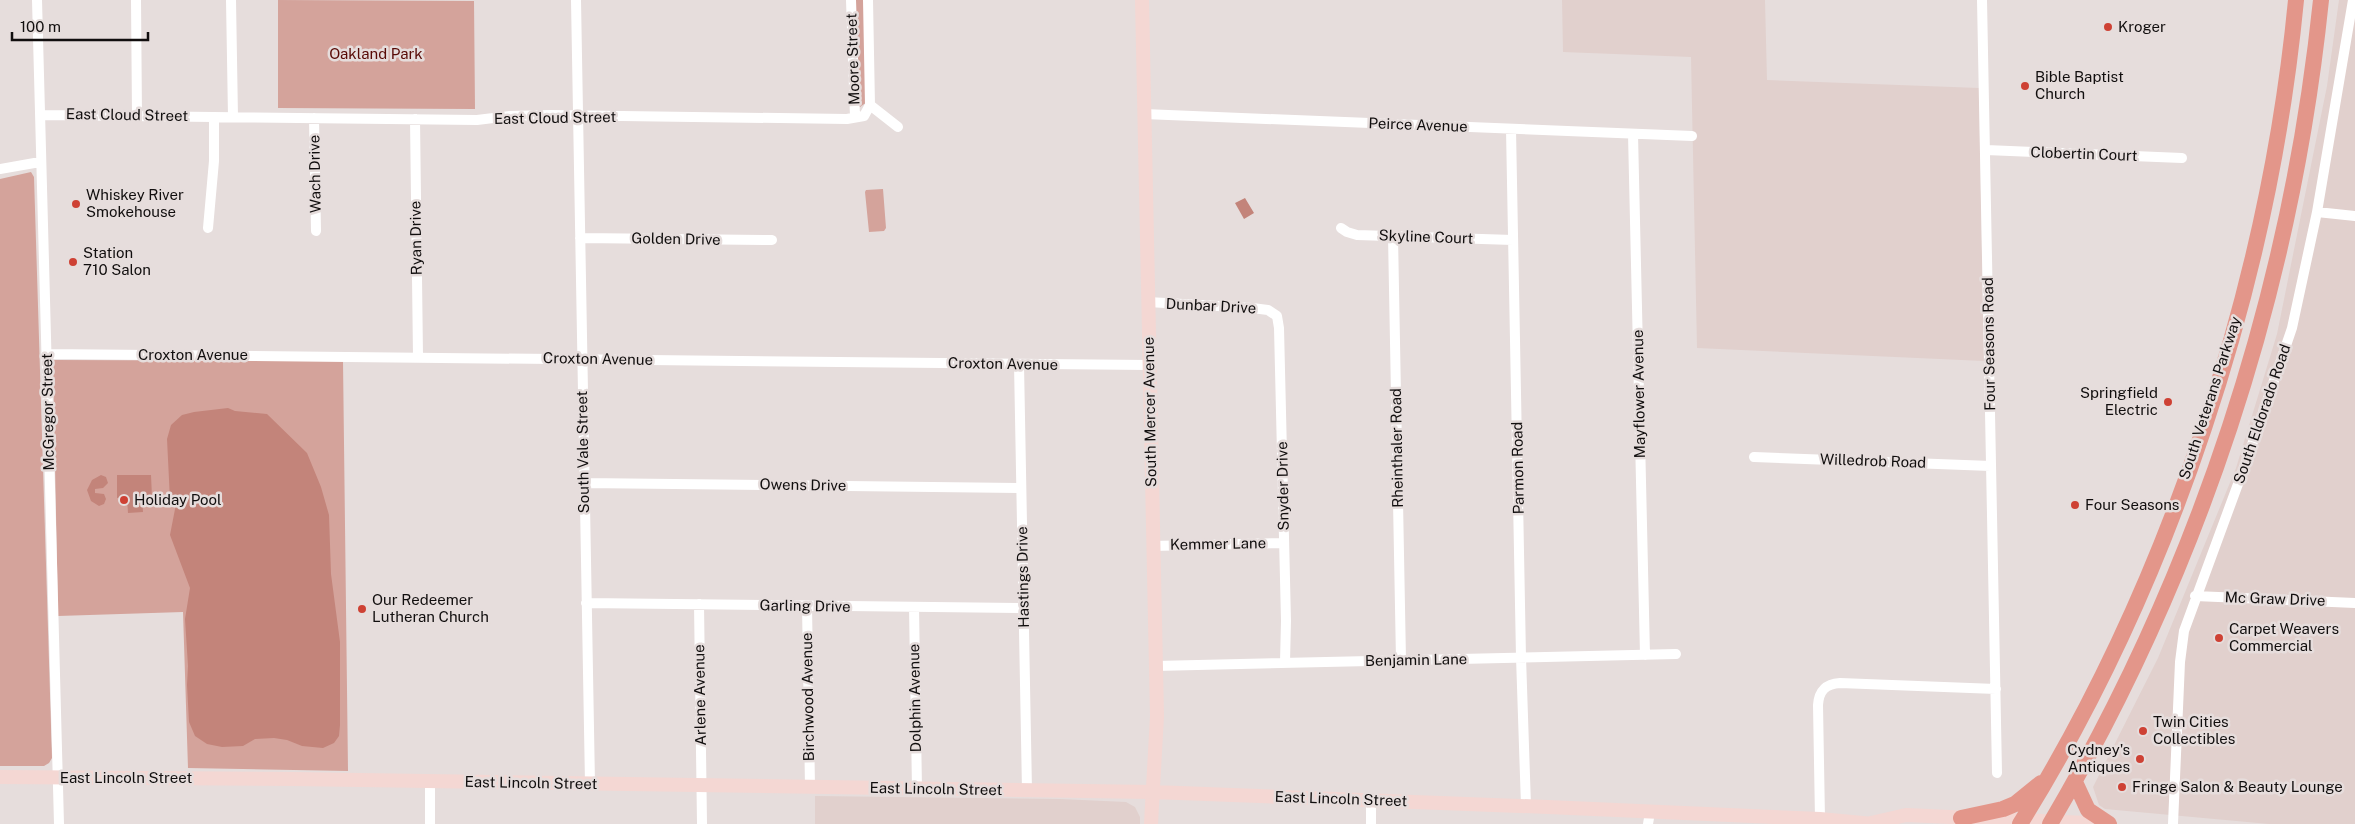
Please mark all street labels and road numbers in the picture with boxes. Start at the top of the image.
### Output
street label: Moore Street [842,13,863,105]
street label: East Cloud Street [66,105,189,124]
street label: East Cloud Street [494,108,616,127]
street label: Peirce Avenue [1368,114,1468,135]
street label: Wach Drive [305,135,324,213]
street label: Clobertin Court [2030,143,2138,164]
street label: Ryan Drive [406,201,425,275]
street label: Skyline Court [1378,226,1474,247]
street label: Golden Drive [631,229,721,248]
street label: Four Seasons Road [1979,277,1998,411]
street label: Dunbar Drive [1165,295,1257,316]
street label: South Veterans Parkway [2175,314,2244,481]
street label: Mayflower Avenue [1629,329,1648,459]
street label: South Mercer Avenue [1140,337,1159,487]
street label: South Eldorado Road [2230,342,2293,486]
street label: Croxton Avenue [138,346,248,363]
street label: Croxton Avenue [543,349,653,368]
street label: McGregor Street [38,353,57,471]
street label: Croxton Avenue [948,354,1058,373]
street label: Rheinthaler Road [1387,388,1406,508]
street label: South Vale Street [573,390,592,514]
street label: Parmon Road [1508,421,1527,515]
street label: Snyder Drive [1273,441,1292,531]
street label: Willedrob Road [1820,450,1926,471]
street label: Owens Drive [760,475,847,494]
street label: Hastings Drive [1013,526,1032,628]
street label: Kemmer Lane [1170,534,1266,553]
street label: Mc Graw Drive [2224,588,2326,609]
street label: Garling Drive [759,596,851,615]
street label: Birchwood Avenue [798,633,817,761]
street label: Arlene Avenue [690,644,709,746]
street label: Dolphin Avenue [905,644,924,752]
street label: Benjamin Lane [1365,650,1467,669]
street label: East Lincoln Street [60,769,192,786]
street label: East Lincoln Street [465,773,598,792]
street label: East Lincoln Street [870,779,1003,798]
street label: East Lincoln Street [1274,788,1408,809]

